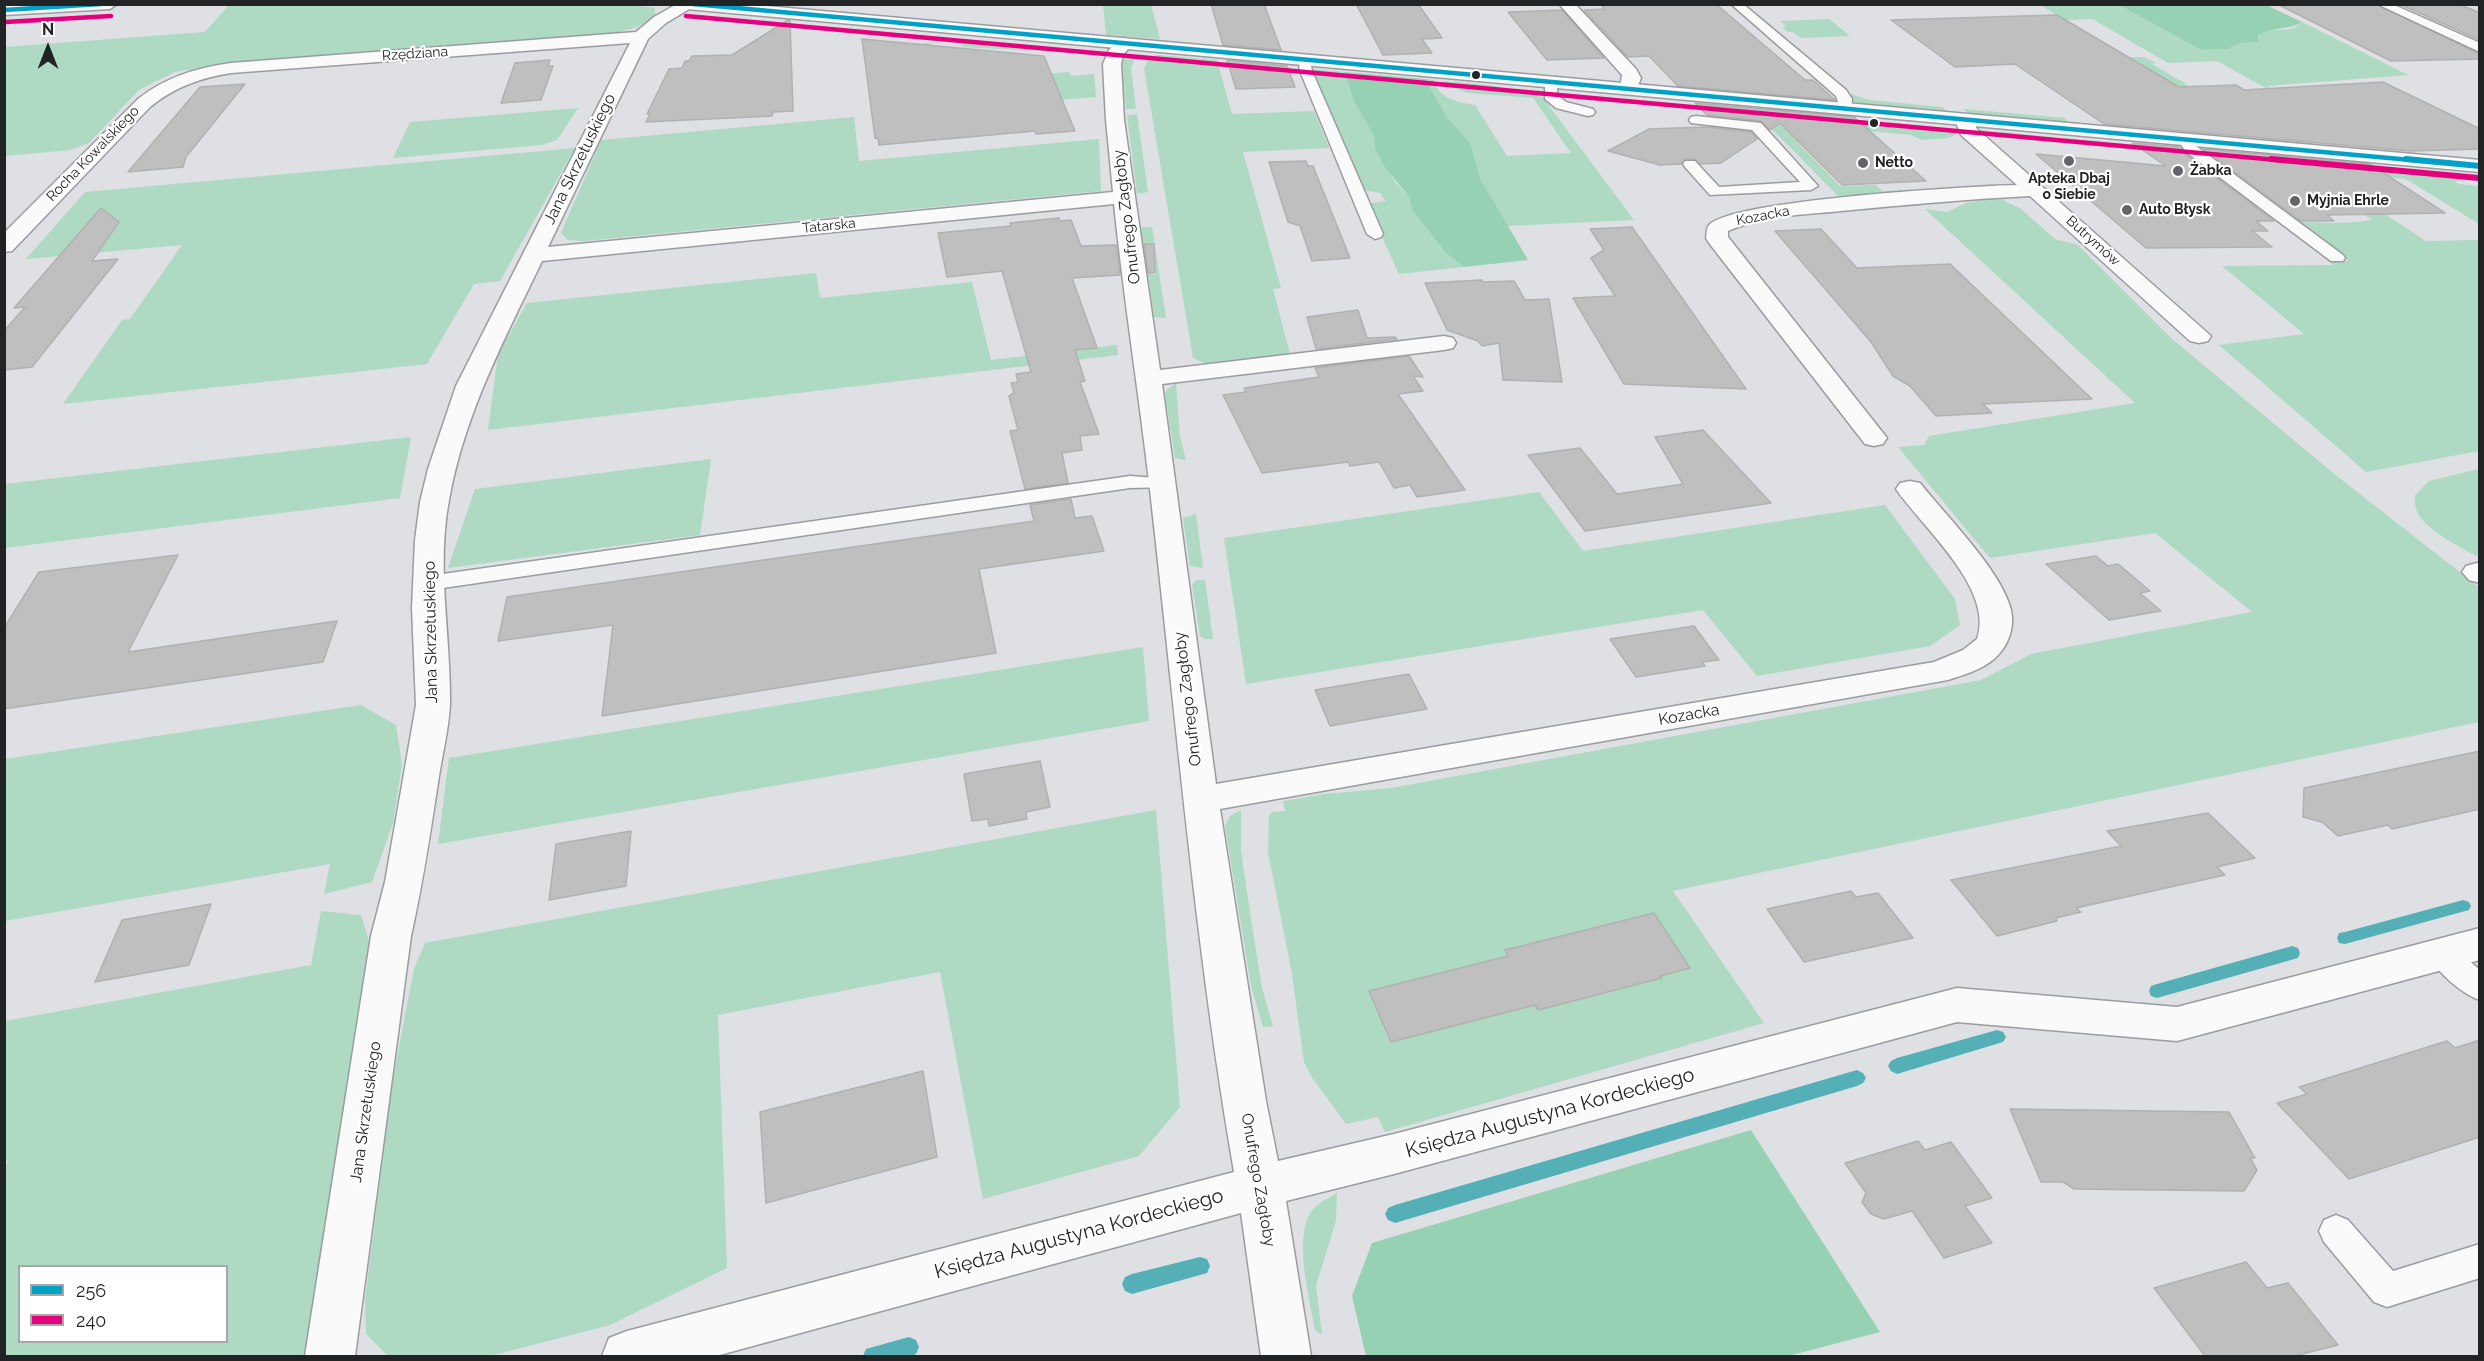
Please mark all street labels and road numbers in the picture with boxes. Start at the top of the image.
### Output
street label: Rzędziana [381,43,449,65]
street label: Jana Skrzetuskiego [540,91,620,227]
street label: Rocha Kowalskiego [43,103,143,205]
street label: Onufrego Zagłoby [1109,149,1145,285]
street label: Kozacka [1735,203,1791,229]
street label: Butrymów [2062,212,2124,270]
street label: Tatarska [801,215,857,237]
street label: Jana Skrzetuskiego [420,561,442,703]
street label: Onufrego Zagłoby [1170,631,1206,767]
street label: Kozacka [1657,700,1721,730]
street label: Jana Skrzetuskiego [347,1040,385,1184]
street label: Księdza Augustyna Kordeckiego [1403,1063,1697,1163]
street label: Onufrego Zagłoby [1237,1112,1279,1248]
street label: Księdza Augustyna Kordeckiego [932,1184,1226,1284]

